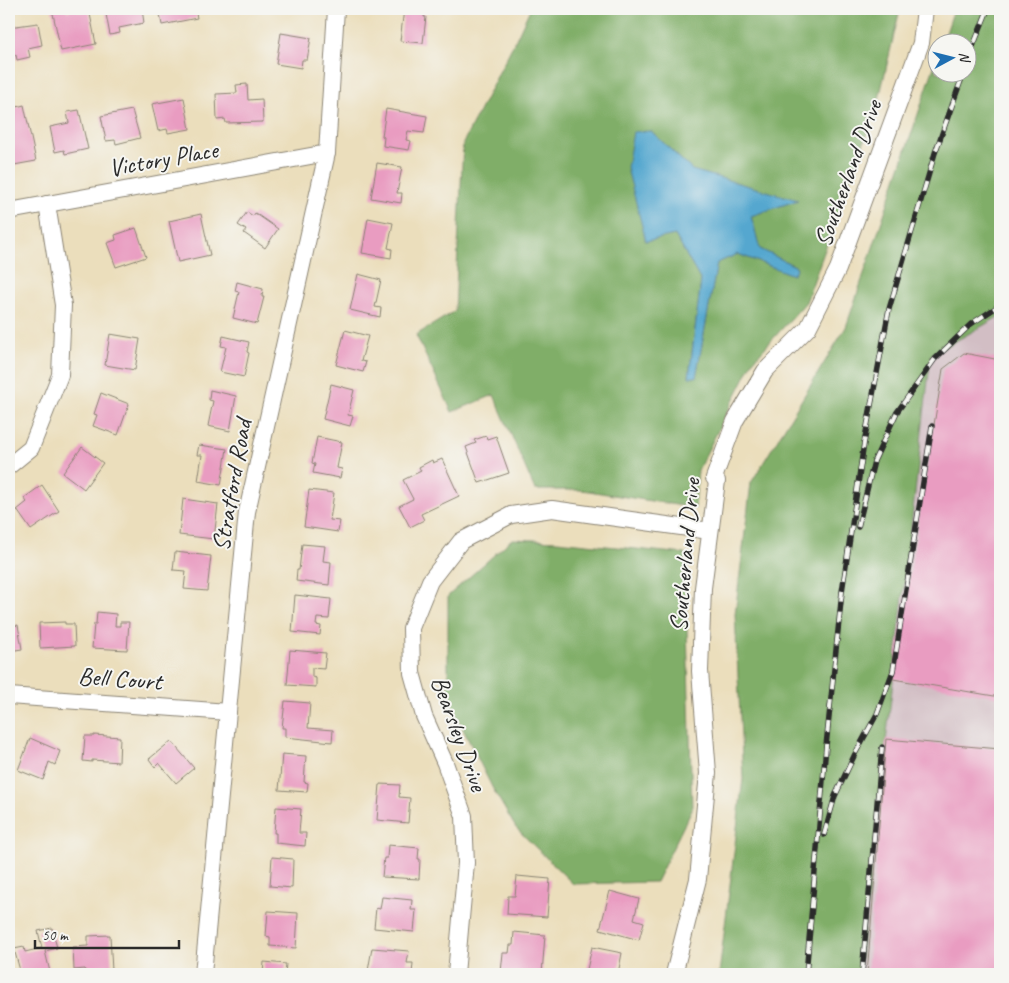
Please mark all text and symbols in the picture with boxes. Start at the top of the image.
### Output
north arrow [926,32,976,82]
text: N [955,51,974,64]
street label: Southerland Drive [807,94,890,251]
street label: Victory Place [106,133,222,184]
street label: Stratford Road [205,413,260,553]
street label: Southerland Drive [662,475,708,633]
street label: Bell Court [77,660,165,698]
street label: Bearsley Drive [423,671,495,797]
scale bar [35,918,179,950]
text: 50 m [42,926,69,945]

